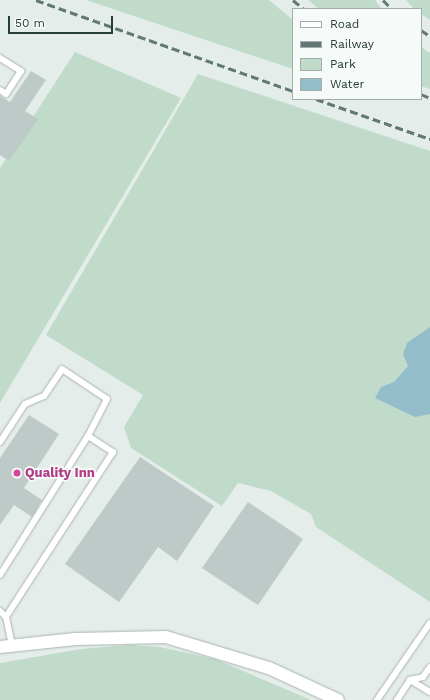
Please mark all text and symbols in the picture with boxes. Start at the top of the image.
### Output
scale bar [10,8,115,34]
legend [292,8,422,100]
text: 50 m [15,16,45,30]
text: Road [330,17,359,31]
text: Railway [330,37,374,51]
text: Park [330,57,356,71]
text: Water [330,77,364,91]
place label: Quality Inn [25,465,95,481]
marker: Quality Inn [12,468,22,478]

